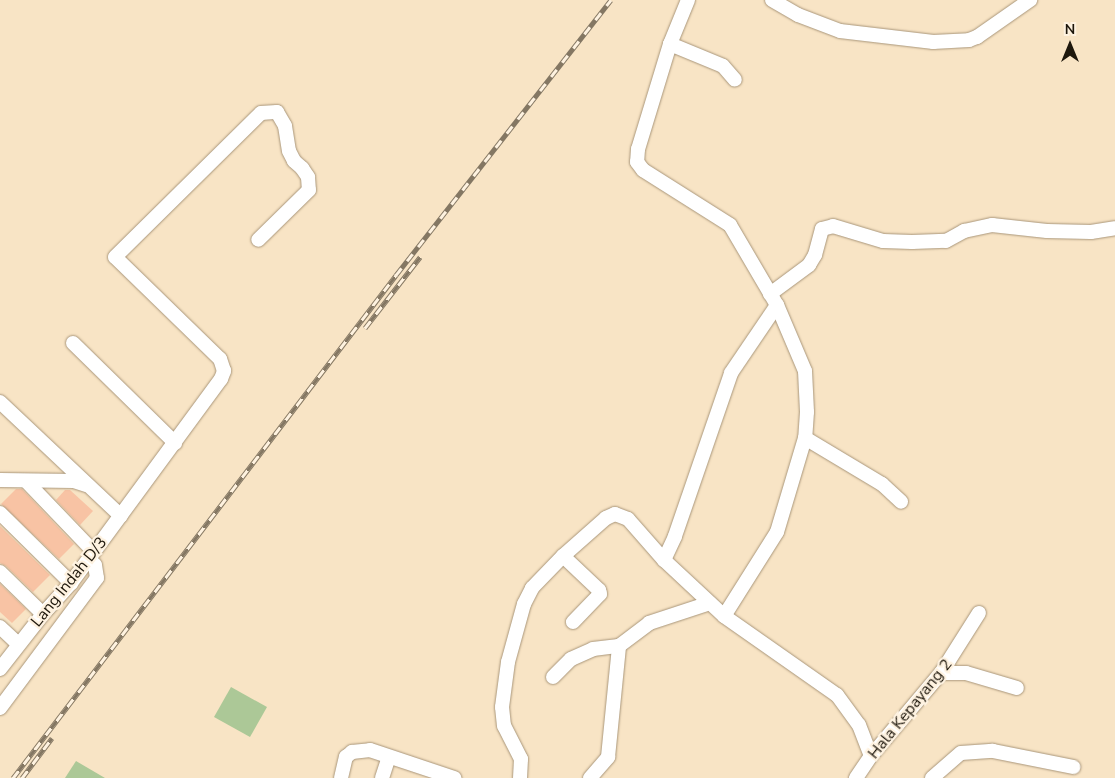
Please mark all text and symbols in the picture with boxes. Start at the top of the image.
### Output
north arrow [1045,20,1095,70]
text: N [1065,20,1075,39]
street label: Lang Indah D/3 [27,533,111,631]
street label: Hala Kepayang 2 [864,655,956,763]

